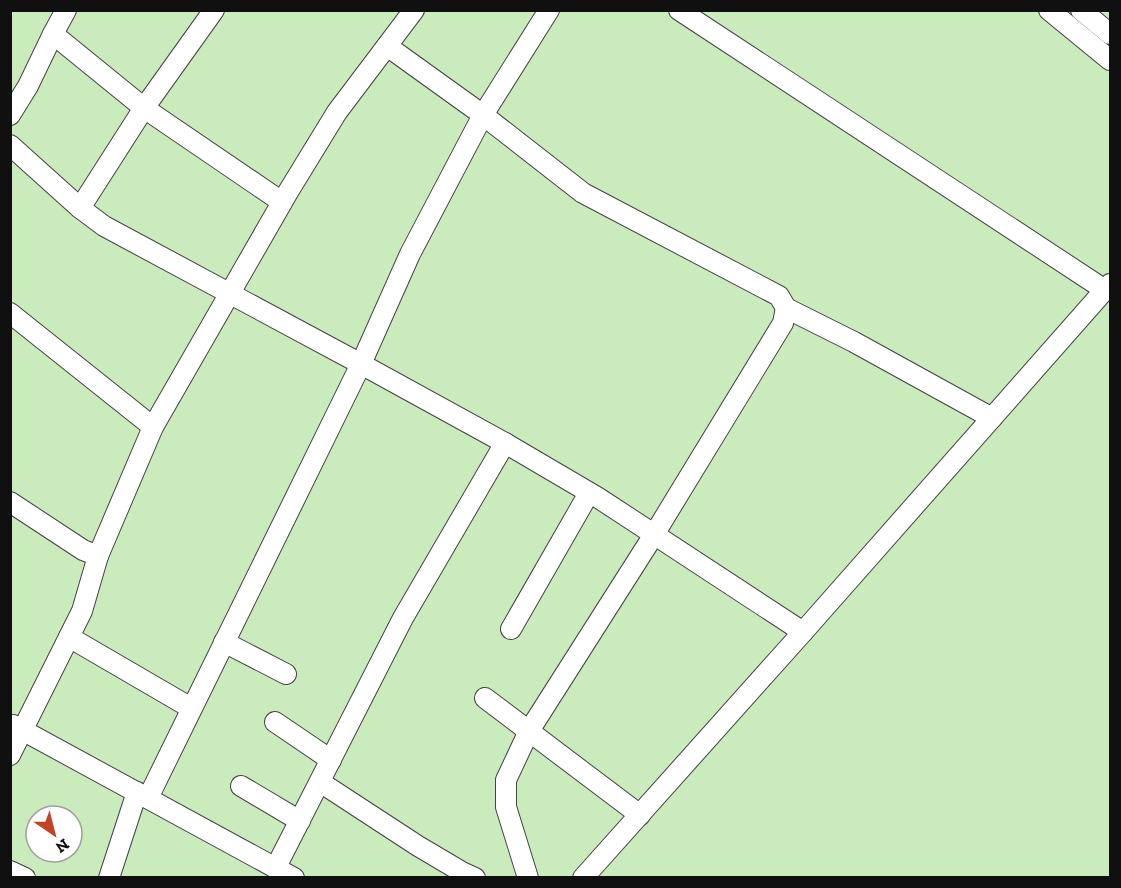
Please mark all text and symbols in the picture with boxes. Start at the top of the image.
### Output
north arrow [24,804,84,864]
text: N [52,835,73,857]

